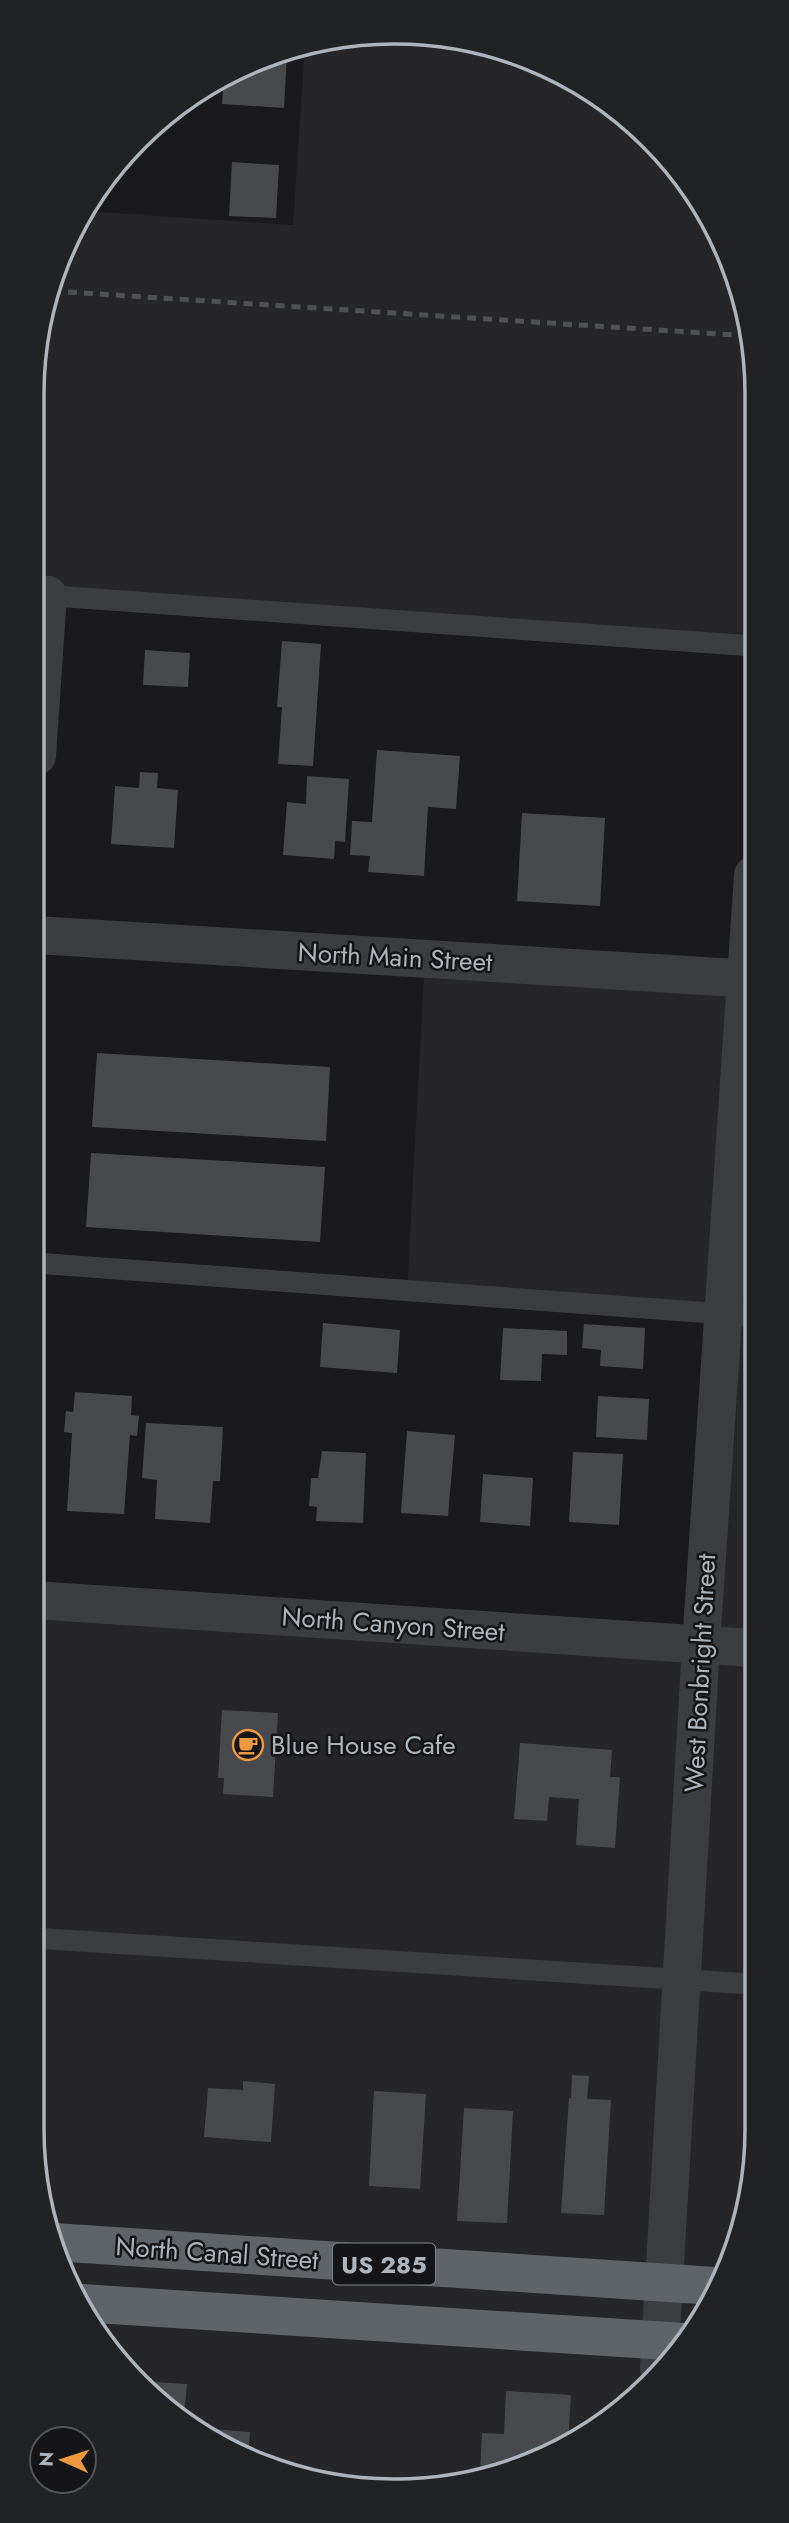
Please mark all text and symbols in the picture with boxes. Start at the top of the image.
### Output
street label: North Main Street [297,933,494,981]
street label: West Bonbright Street [675,1552,725,1793]
street label: North Canyon Street [280,1597,507,1651]
place label: Blue House Cafe [271,1726,456,1764]
cafe icon: Blue House Cafe [231,1728,265,1762]
street label: North Canal Street [114,2227,320,2279]
road number: US 285 [333,2244,435,2284]
north arrow [28,2425,98,2495]
text: N [33,2451,60,2467]

